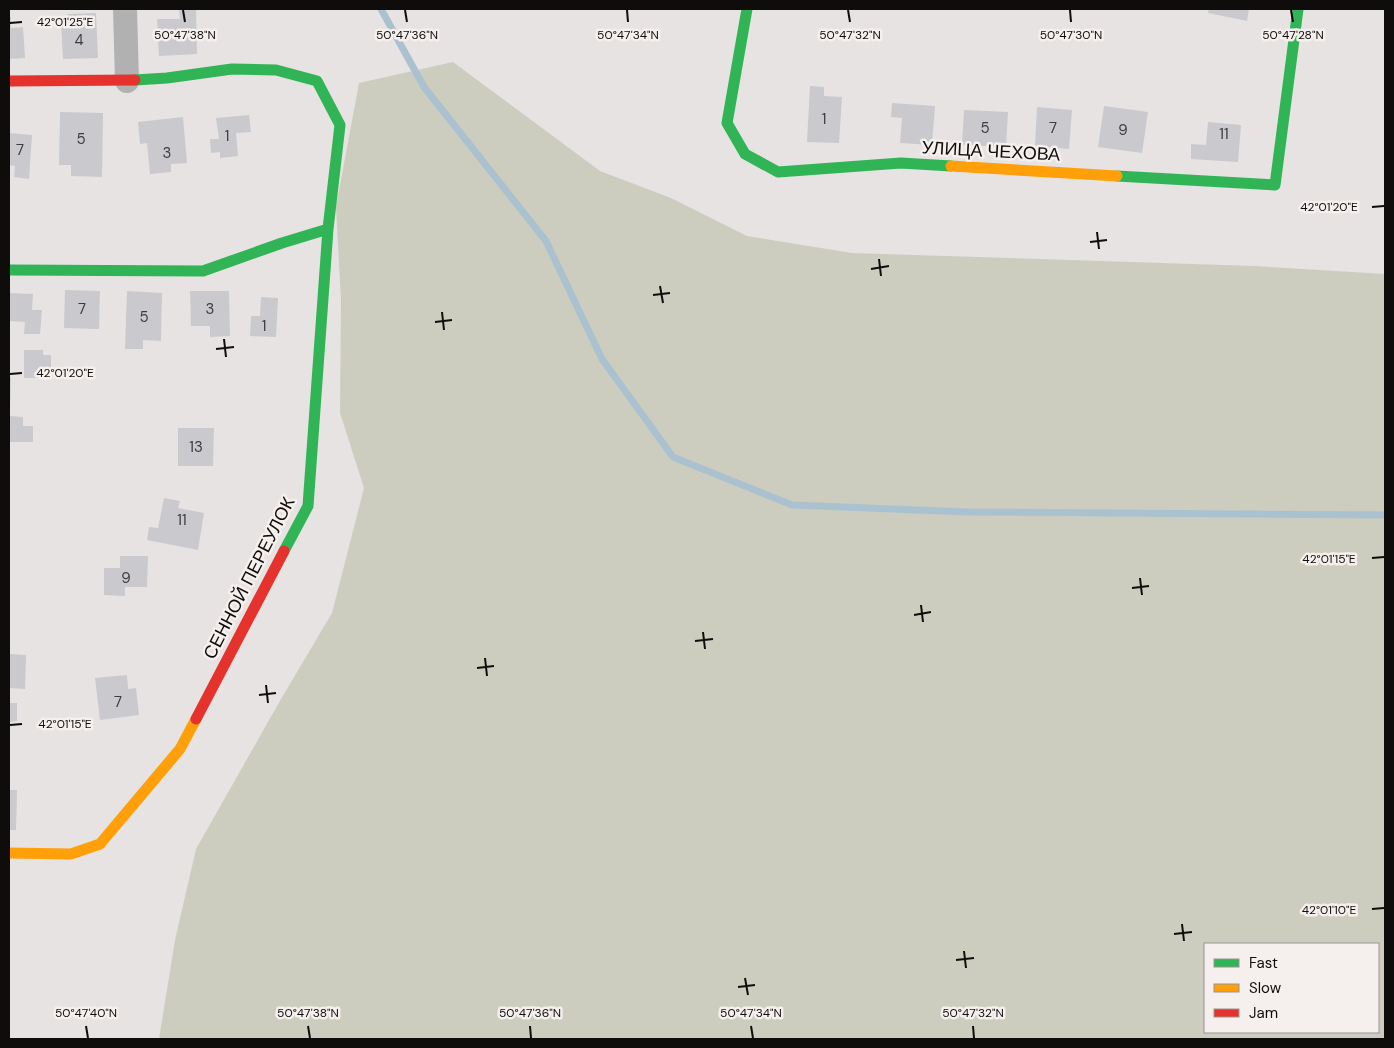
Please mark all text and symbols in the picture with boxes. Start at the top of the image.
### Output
text: 42°01'25"E [37,14,93,30]
text: 50°47'38"N [154,27,216,43]
text: 50°47'36"N [376,27,438,43]
text: 50°47'34"N [597,27,659,43]
text: 50°47'32"N [819,27,881,43]
text: 50°47'30"N [1040,27,1102,43]
text: 50°47'28"N [1262,27,1324,43]
house number: 4 [74,30,84,50]
house number: 1 [822,109,826,129]
house number: 5 [980,118,990,138]
house number: 7 [1049,118,1057,138]
house number: 9 [1118,120,1128,140]
house number: 11 [1219,124,1229,144]
house number: 1 [225,126,229,146]
house number: 5 [76,129,86,149]
street label: УЛИЦА ЧЕХОВА [921,135,1061,167]
house number: 7 [16,140,24,160]
house number: 3 [163,143,171,163]
text: 42°01'20"E [1300,199,1358,215]
house number: 7 [78,299,86,319]
house number: 3 [206,299,214,319]
house number: 5 [139,307,149,327]
house number: 1 [262,316,266,336]
text: 42°01'20"E [36,365,94,381]
house number: 13 [189,437,203,457]
street label: СЕННОЙ ПЕРЕУЛОК [198,492,301,663]
house number: 11 [177,510,187,530]
text: 42°01'15"E [1302,551,1356,567]
house number: 9 [121,568,131,588]
house number: 7 [114,692,122,712]
text: 42°01'15"E [38,716,92,732]
text: 42°01'10"E [1302,902,1356,918]
legend [1204,943,1379,1033]
text: Fast [1249,953,1278,973]
text: Slow [1249,978,1282,998]
text: Jam [1249,1003,1278,1023]
text: 50°47'40"N [55,1005,117,1021]
text: 50°47'38"N [277,1005,339,1021]
text: 50°47'36"N [499,1005,561,1021]
text: 50°47'34"N [720,1005,782,1021]
text: 50°47'32"N [942,1005,1004,1021]

